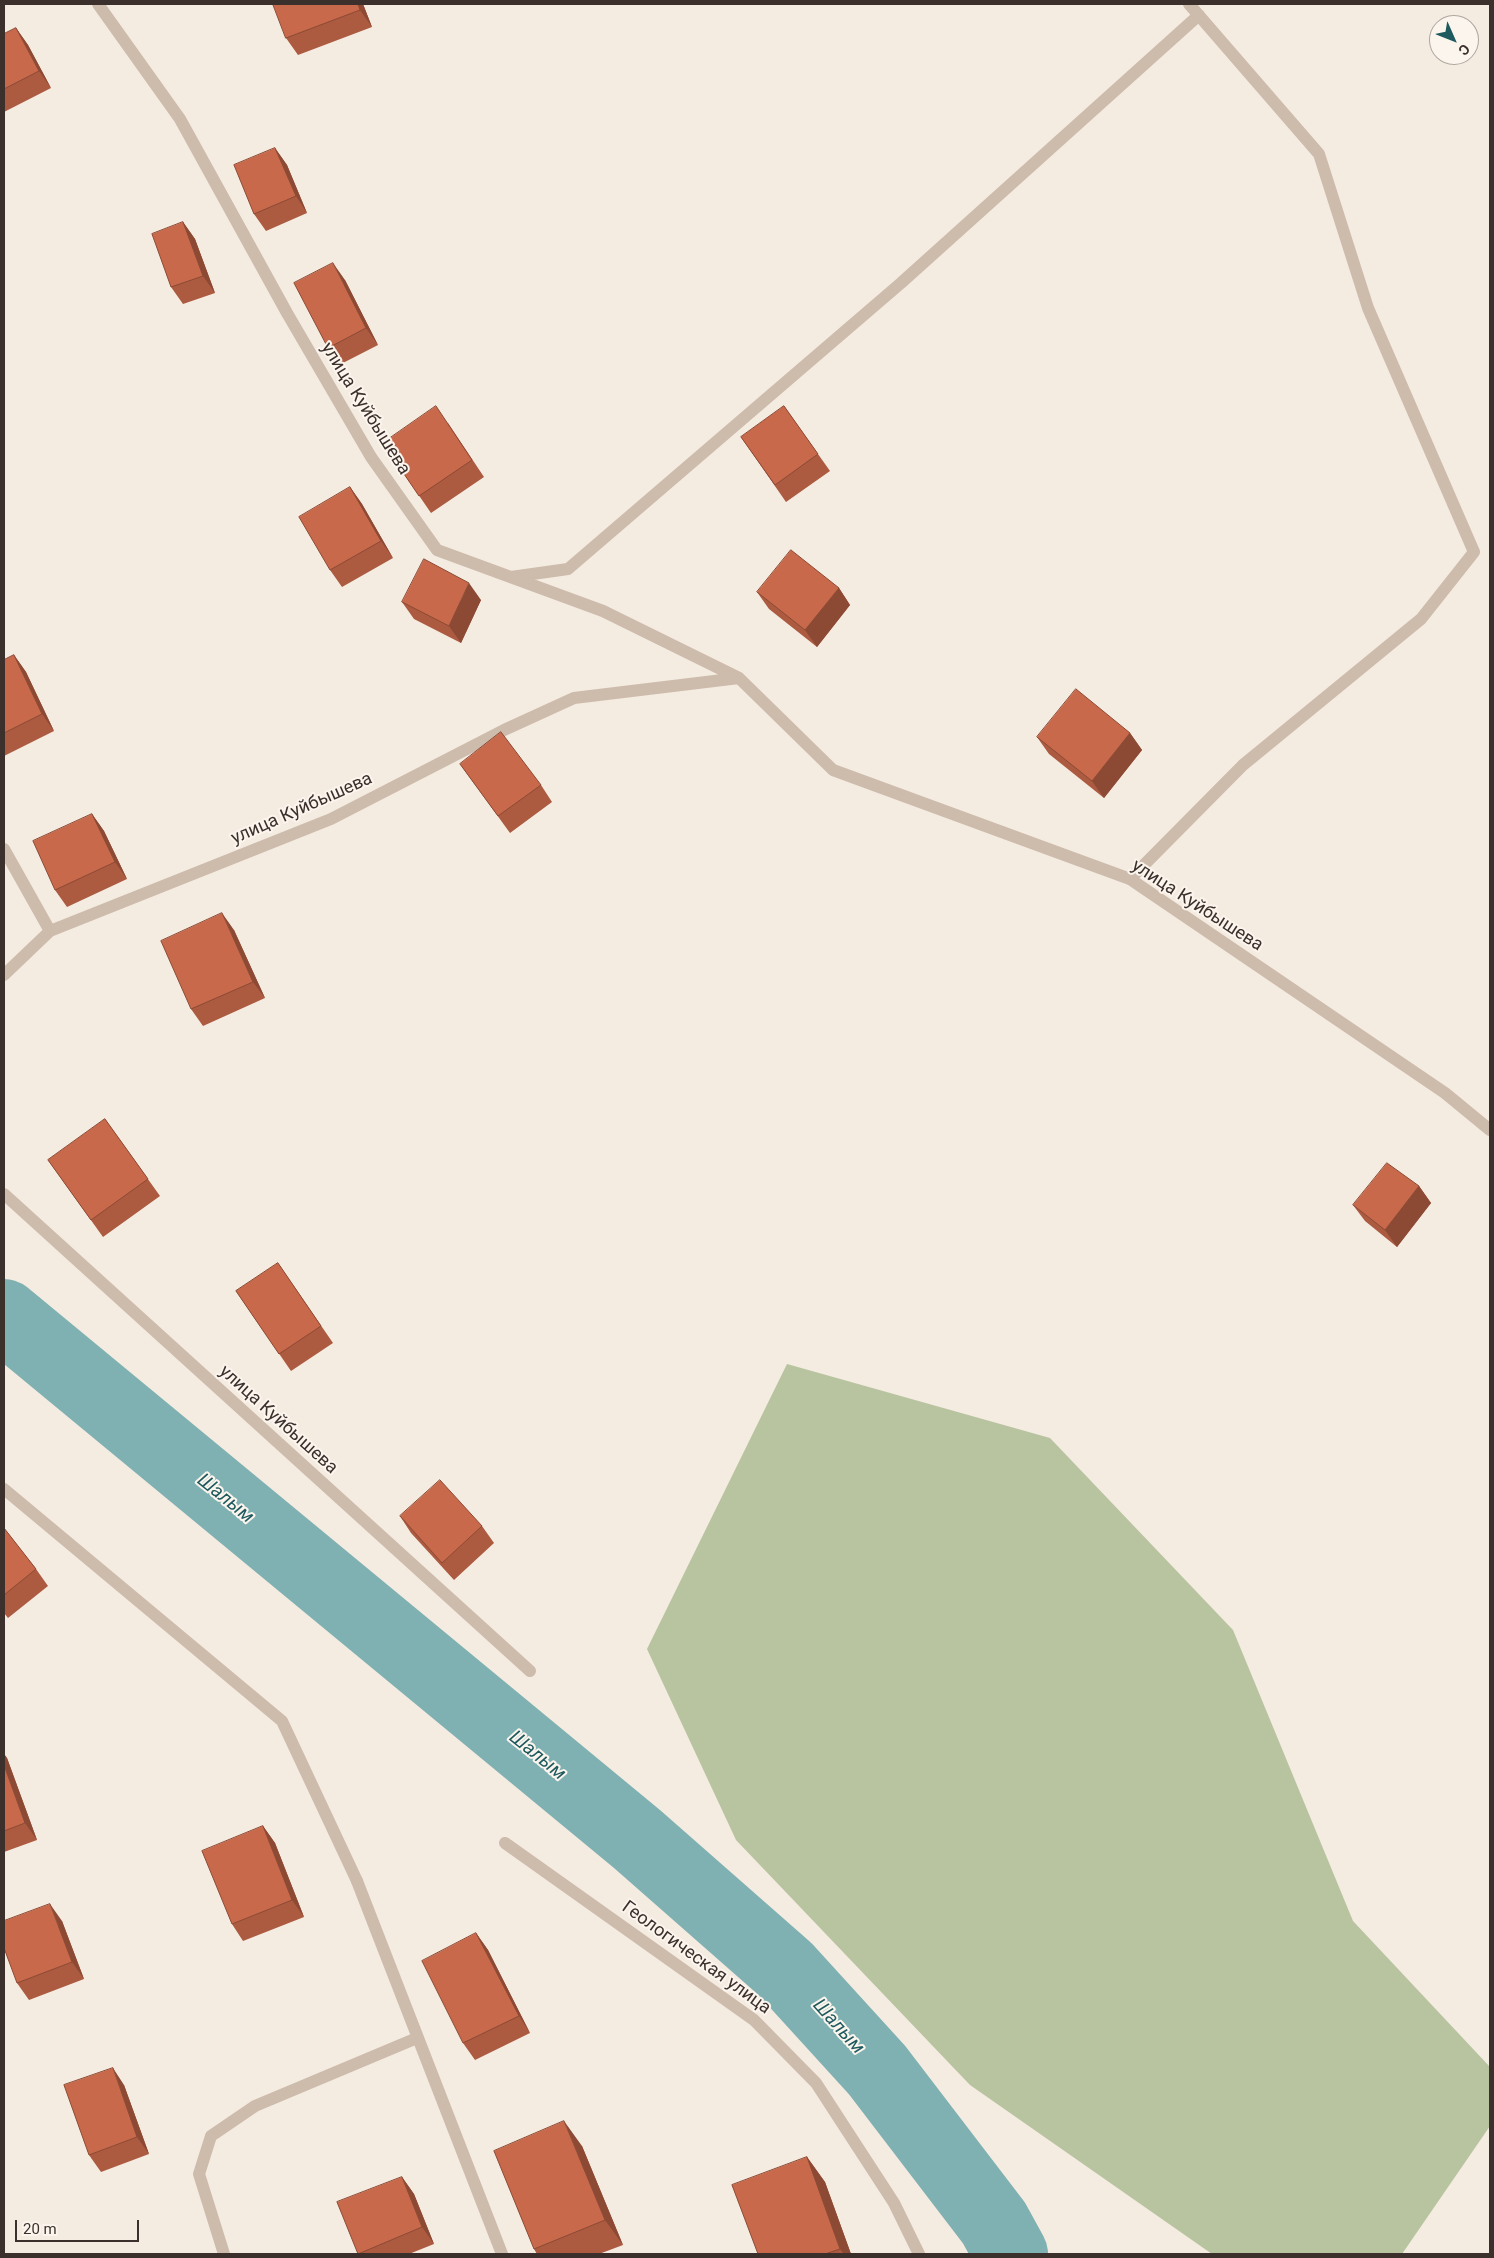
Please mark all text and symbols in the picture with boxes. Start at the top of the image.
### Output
north arrow [1429,15,1479,65]
text: С [1455,41,1473,59]
street label: улица Куйбышева [316,339,414,479]
street label: улица Куйбышева [228,768,376,850]
street label: улица Куйбышева [1127,856,1267,956]
street label: улица Куйбышева [214,1361,342,1479]
water label: Шалым [192,1469,258,1529]
water label: Шалым [504,1726,570,1786]
street label: Геологическая улица [617,1897,775,2019]
water label: Шалым [807,1995,869,2059]
scale bar [18,2210,141,2242]
text: 20 m [23,2220,57,2238]

